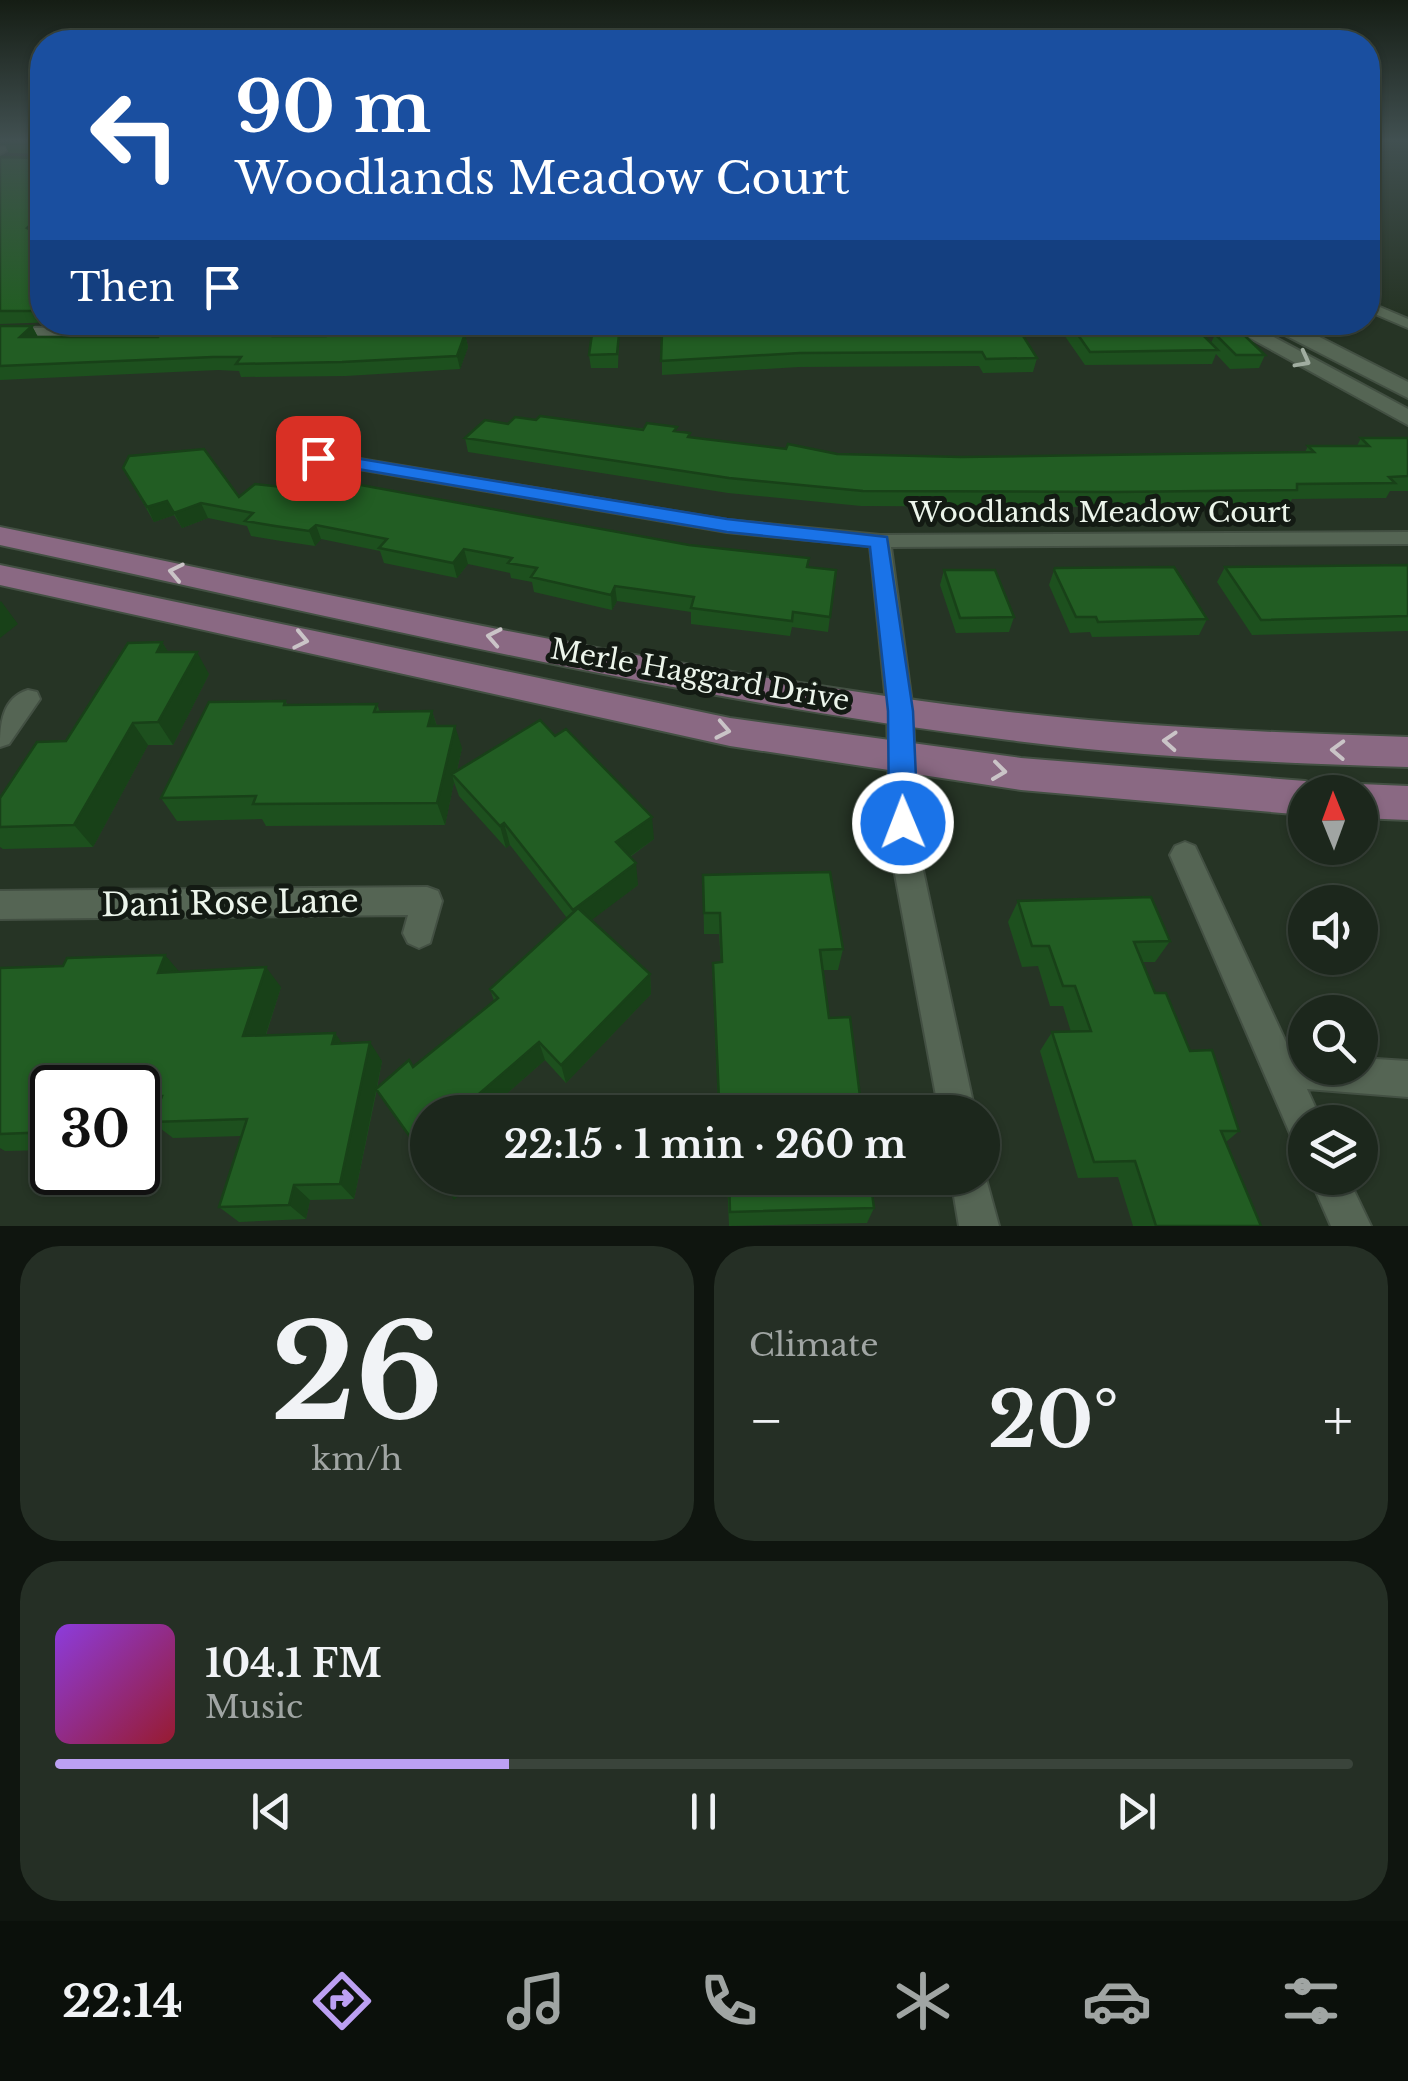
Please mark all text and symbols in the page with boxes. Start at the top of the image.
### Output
text: 90 m [235,64,431,151]
icon: left [70,70,200,200]
text: Woodlands Meadow Court [235,150,850,206]
icon: arrive [195,260,250,315]
text: Then [70,264,175,311]
one-way arrow [1293,348,1311,368]
pin [276,416,361,501]
icon: arrive [291,431,346,486]
street label: Woodlands Meadow Court [908,495,1292,530]
one-way arrow [168,563,185,584]
one-way arrow [486,628,503,649]
one-way arrow [292,629,309,650]
street label: Merle Haggard Drive [548,631,852,719]
one-way arrow [714,719,731,740]
one-way arrow [1162,731,1178,752]
one-way arrow [1329,739,1345,760]
one-way arrow [991,760,1008,781]
position arrow [851,771,955,875]
north arrow [1288,775,1378,865]
map controls [1288,775,1378,1195]
street label: Dani Rose Lane [101,881,359,925]
button: sound [1288,885,1378,975]
button: search [1288,995,1378,1085]
speed limit sign: 30 [30,1065,160,1195]
button: layers [1288,1105,1378,1195]
text: 22:15 · 1 min · 260 m [504,1121,906,1168]
text: 26 [271,1293,443,1454]
text: Climate [749,1325,878,1365]
text: 20° [988,1374,1119,1467]
text: − [749,1387,784,1455]
text: + [1323,1387,1353,1455]
text: km/h [312,1439,402,1479]
text: 104.1 FM [205,1640,382,1687]
text: Music [205,1687,303,1727]
icon: previous [244,1784,299,1839]
icon: pause [676,1784,731,1839]
icon: next [1109,1784,1164,1839]
icon: directions [307,1966,377,2036]
icon: music [501,1966,571,2036]
icon: phone [694,1966,764,2036]
icon: climate [888,1966,958,2036]
icon: car [1082,1966,1152,2036]
icon: filters [1276,1966,1346,2036]
text: 22:14 [62,1973,183,2029]

